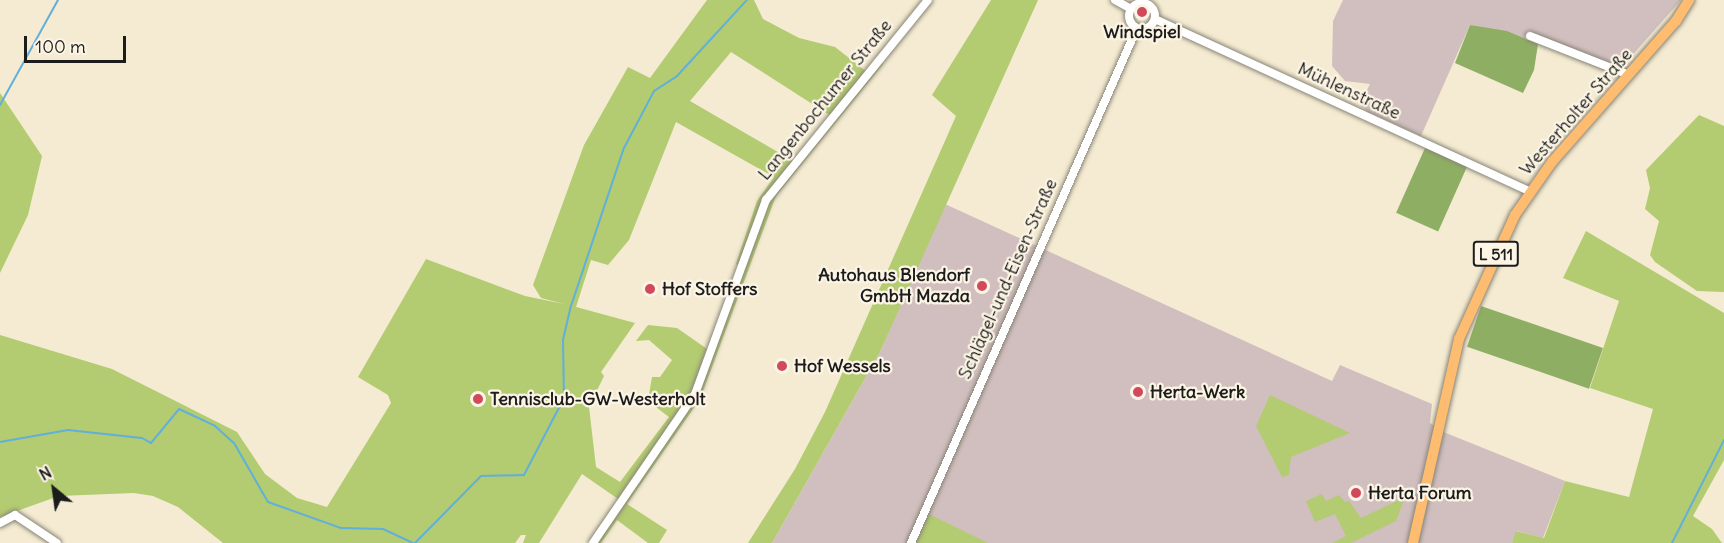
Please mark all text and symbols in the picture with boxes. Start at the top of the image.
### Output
marker: Windspiel [1135,5,1149,19]
street label: Langenbochumer Straße [754,15,896,185]
place label: Windspiel [1103,21,1181,43]
scale bar [27,24,129,62]
text: 100 m [35,35,86,58]
street label: Westerholter Straße [1515,44,1637,180]
street label: Mühlenstraße [1294,58,1404,124]
street label: Schlägel-und-Eisen-Straße [954,176,1062,382]
road number: L 511 [1472,241,1520,267]
place label: Autohaus Blendorf GmbH Mazda [818,265,970,308]
place label: Hof Stoffers [662,278,757,300]
marker: Autohaus Blendorf GmbH Mazda [975,279,989,293]
marker: Hof Stoffers [643,282,657,296]
place label: Hof Wessels [794,355,891,377]
marker: Hof Wessels [775,359,789,373]
place label: Herta-Werk [1150,381,1245,403]
marker: Herta-Werk [1131,385,1145,399]
place label: Tennisclub-GW-Westerholt [490,388,706,410]
marker: Tennisclub-GW-Westerholt [471,392,485,406]
north arrow [24,459,84,519]
text: N [36,462,55,485]
place label: Herta Forum [1368,482,1472,504]
marker: Herta Forum [1349,486,1363,500]

